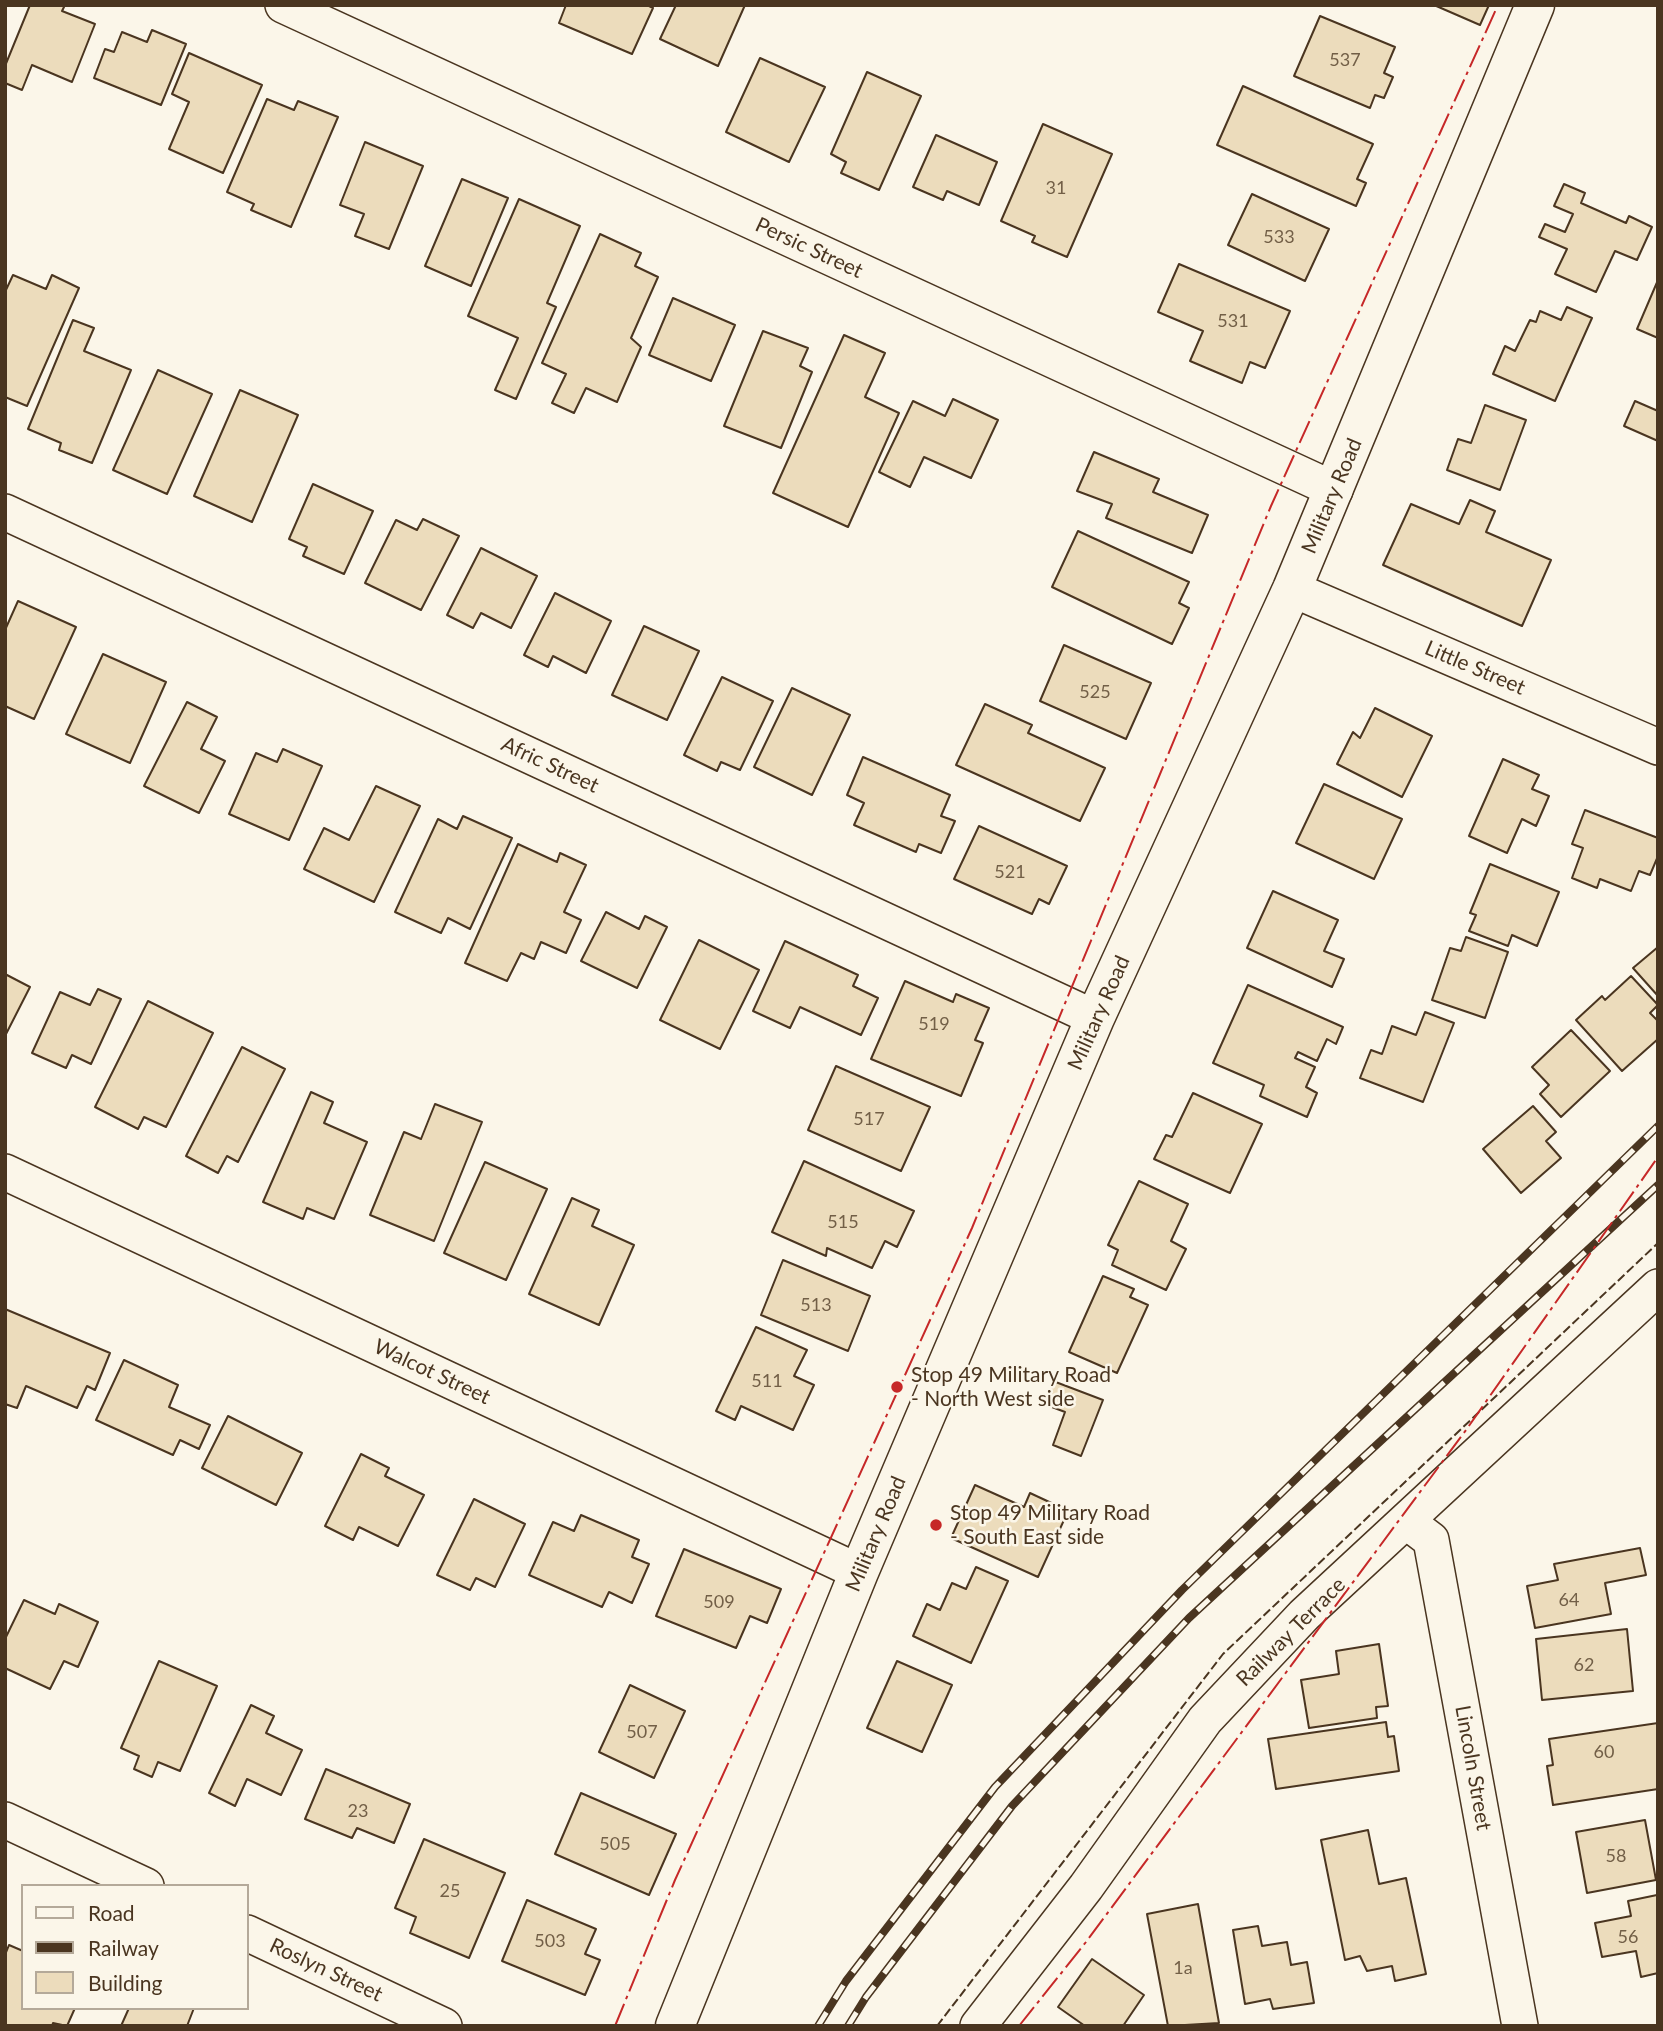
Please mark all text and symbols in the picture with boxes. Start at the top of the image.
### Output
house number: 537 [1329,49,1361,71]
house number: 31 [1046,177,1066,199]
street label: Persic Street [751,212,867,284]
house number: 533 [1263,226,1295,248]
house number: 531 [1217,310,1249,332]
street label: Military Road [1296,435,1368,557]
street label: Little Street [1421,636,1529,700]
house number: 525 [1079,681,1111,703]
street label: Afric Street [497,731,603,799]
house number: 521 [994,861,1026,883]
street label: Military Road [1063,952,1135,1074]
house number: 519 [918,1013,950,1035]
house number: 517 [853,1108,885,1130]
house number: 515 [827,1211,859,1233]
house number: 513 [800,1294,832,1316]
street label: Walcot Street [370,1334,494,1410]
place label: Stop 49 Military Road - North West side [911,1362,1111,1412]
house number: 511 [751,1370,783,1392]
marker: Stop 49 Military Road - North West side [889,1379,905,1395]
street label: Military Road [840,1473,912,1595]
place label: Stop 49 Military Road - South East side [950,1500,1150,1550]
marker: Stop 49 Military Road - South East side [928,1517,944,1533]
street label: Railway Terrace [1231,1572,1351,1692]
house number: 64 [1559,1589,1579,1611]
house number: 509 [703,1591,735,1613]
house number: 62 [1574,1654,1594,1676]
street label: Lincoln Street [1450,1703,1496,1833]
house number: 507 [626,1721,658,1743]
house number: 60 [1594,1741,1614,1763]
house number: 23 [348,1800,368,1822]
house number: 505 [599,1833,631,1855]
house number: 58 [1606,1845,1626,1867]
house number: 25 [440,1880,460,1902]
legend [21,1884,248,2010]
text: Road [88,1900,135,1925]
house number: 56 [1618,1926,1638,1948]
house number: 503 [534,1930,566,1952]
street label: Roslyn Street [266,1933,386,2007]
text: Railway [88,1935,159,1960]
house number: 1a [1173,1957,1193,1979]
text: Building [88,1970,163,1995]

